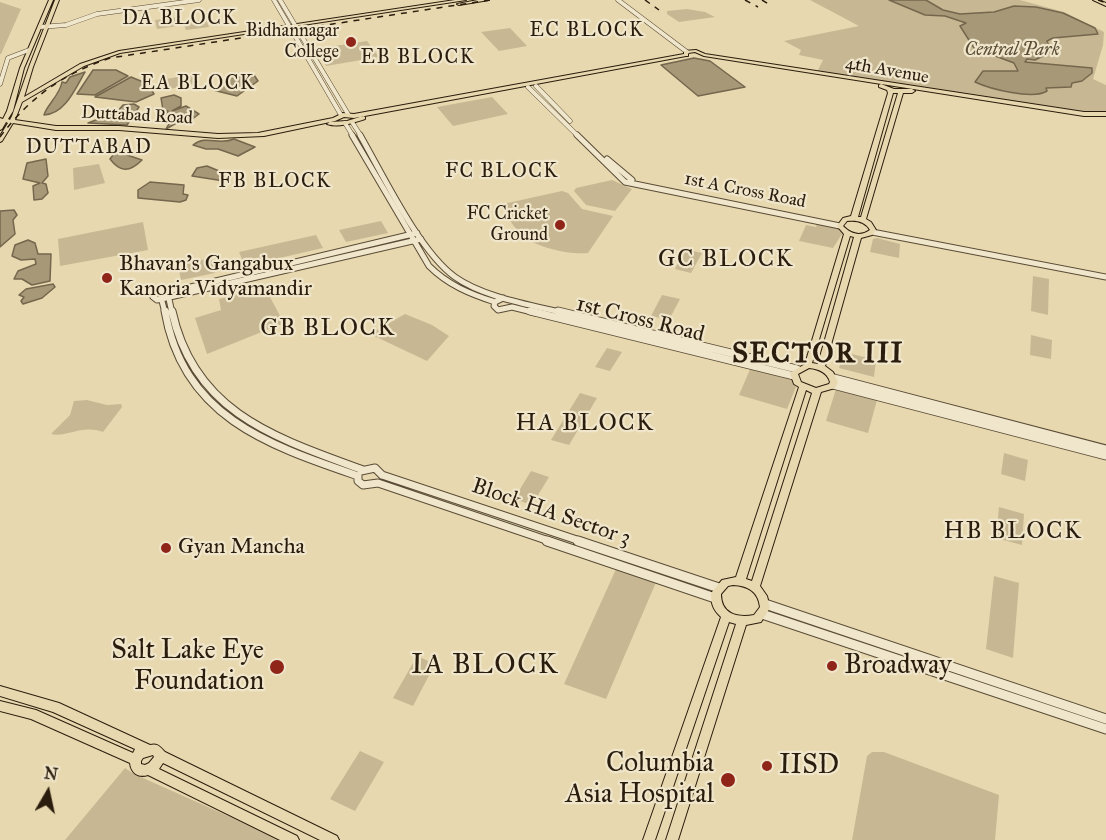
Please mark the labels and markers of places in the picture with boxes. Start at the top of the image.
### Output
place label: Bidhannagar College [246,21,339,63]
marker: Bidhannagar College [344,35,358,49]
place label: FC Cricket Ground [467,204,548,246]
marker: FC Cricket Ground [553,218,567,232]
place label: Bhavan's Gangabux Kanoria Vidyamandir [119,252,312,304]
marker: Bhavan's Gangabux Kanoria Vidyamandir [100,271,114,285]
place label: Gyan Mancha [178,535,305,561]
marker: Gyan Mancha [159,541,173,555]
place label: Salt Lake Eye Foundation [111,635,264,698]
place label: Broadway [844,650,952,682]
marker: Salt Lake Eye Foundation [268,658,286,676]
marker: Broadway [825,659,839,673]
place label: Columbia Asia Hospital [566,748,714,811]
place label: IISD [779,750,839,782]
marker: IISD [760,759,774,773]
marker: Columbia Asia Hospital [719,771,737,789]

